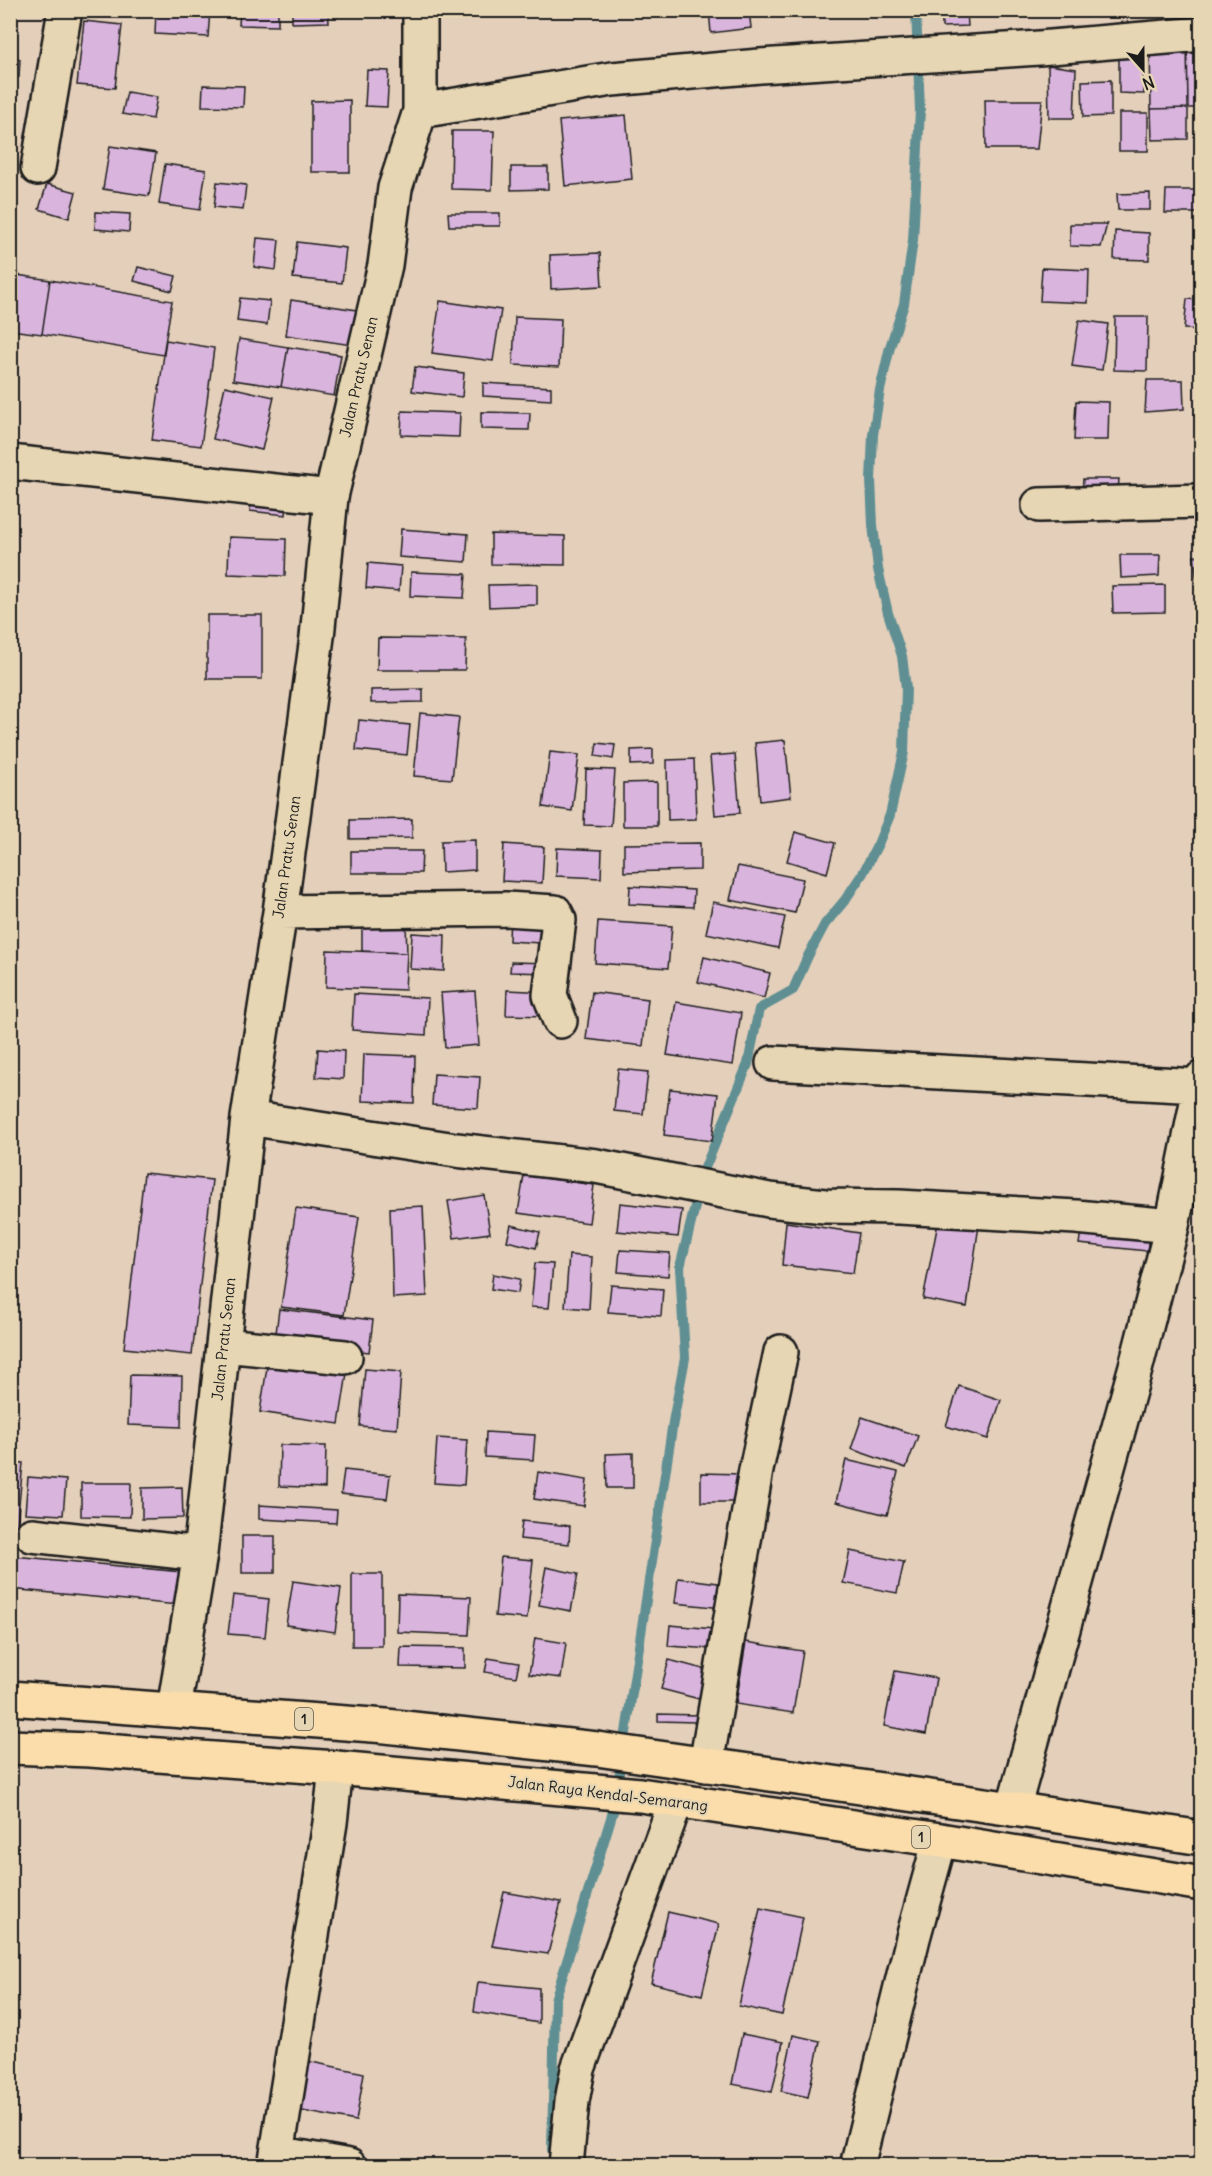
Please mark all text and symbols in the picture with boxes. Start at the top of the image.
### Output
north arrow [1113,39,1173,99]
text: N [1140,72,1157,94]
street label: Jalan Pratu Senan [335,314,382,439]
street label: Jalan Pratu Senan [268,794,305,919]
street label: Jalan Pratu Senan [208,1276,239,1401]
road number: 1 [295,1708,313,1730]
street label: Jalan Raya Kendal-Semarang [507,1772,709,1815]
road number: 1 [912,1826,930,1848]

